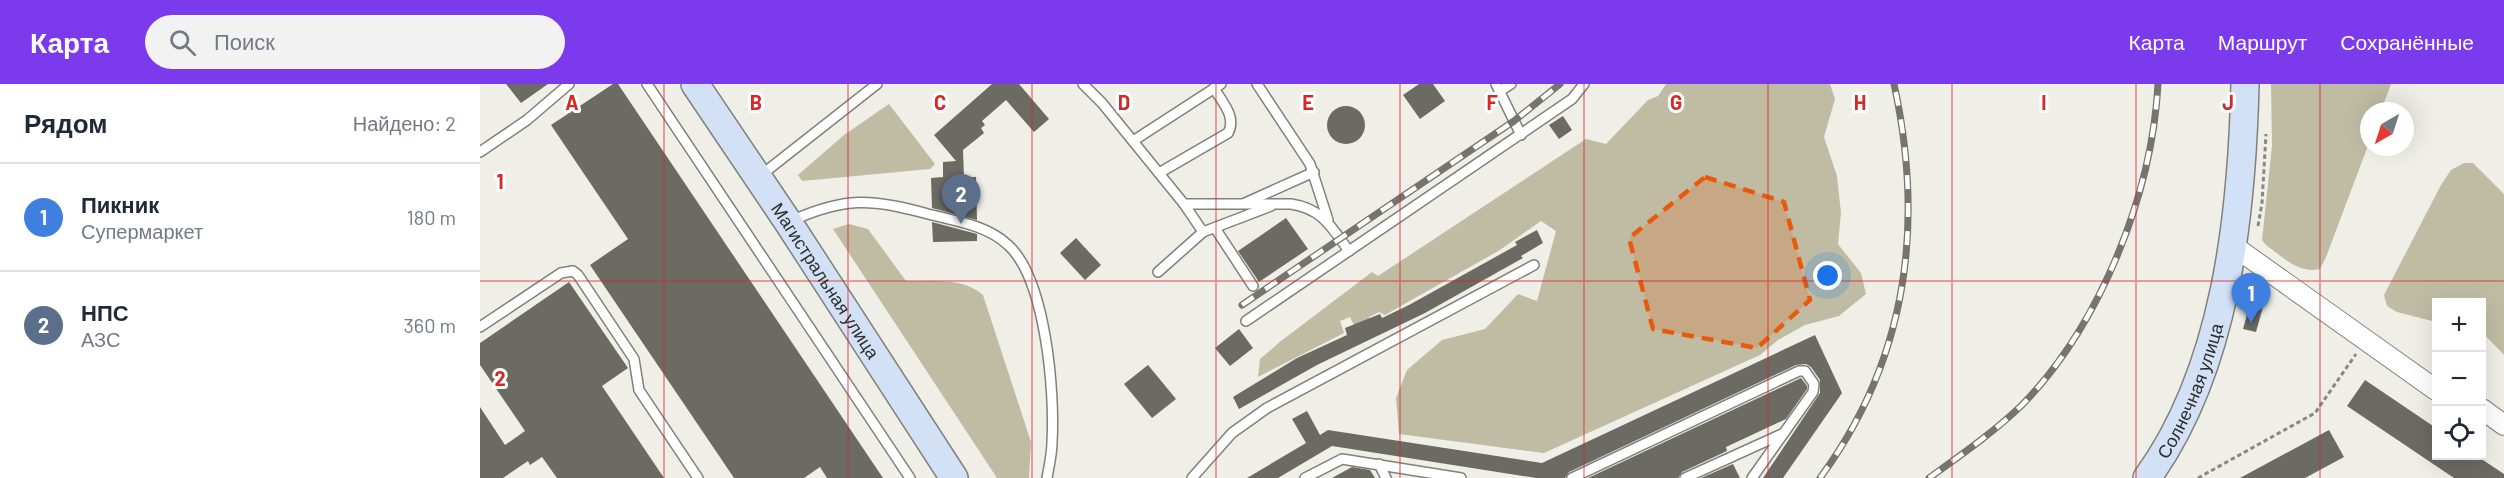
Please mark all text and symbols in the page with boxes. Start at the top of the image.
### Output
search box [145,15,565,69]
text: Карта [30,25,109,59]
icon: search [166,26,199,59]
text: Поиск [214,28,275,54]
text: Карта [2129,29,2185,54]
text: Маршрут [2218,29,2307,54]
text: Сохранённые [2340,29,2474,54]
text: A [565,90,579,114]
text: B [750,90,762,114]
text: C [934,90,946,114]
text: D [1118,90,1130,114]
text: E [1302,90,1314,114]
text: F [1486,90,1498,114]
text: G [1670,90,1682,114]
text: H [1854,90,1866,114]
text: I [2041,90,2047,114]
text: J [2222,90,2234,114]
north arrow [2360,102,2414,156]
text: Рядом [24,107,107,138]
text: Найдено: 2 [353,111,456,135]
text: 1 [496,169,504,193]
pin: 2 [942,174,980,224]
text: Пикник [81,191,159,217]
street label: Магистральная улица [767,198,885,364]
text: 1 [40,205,47,229]
text: 180 m [407,205,456,229]
text: Супермаркет [81,219,203,243]
your location [1813,261,1842,290]
pin: 1 [2232,274,2270,323]
map controls [2432,298,2486,460]
button: + [2432,298,2486,352]
text: НПС [81,299,129,325]
text: 2 [38,313,49,337]
text: 360 m [404,313,456,337]
street label: Солнечная улица [2152,320,2227,462]
text: АЗС [81,327,120,351]
button: − [2432,352,2486,406]
text: 2 [494,366,506,390]
button: locate [2432,406,2486,460]

